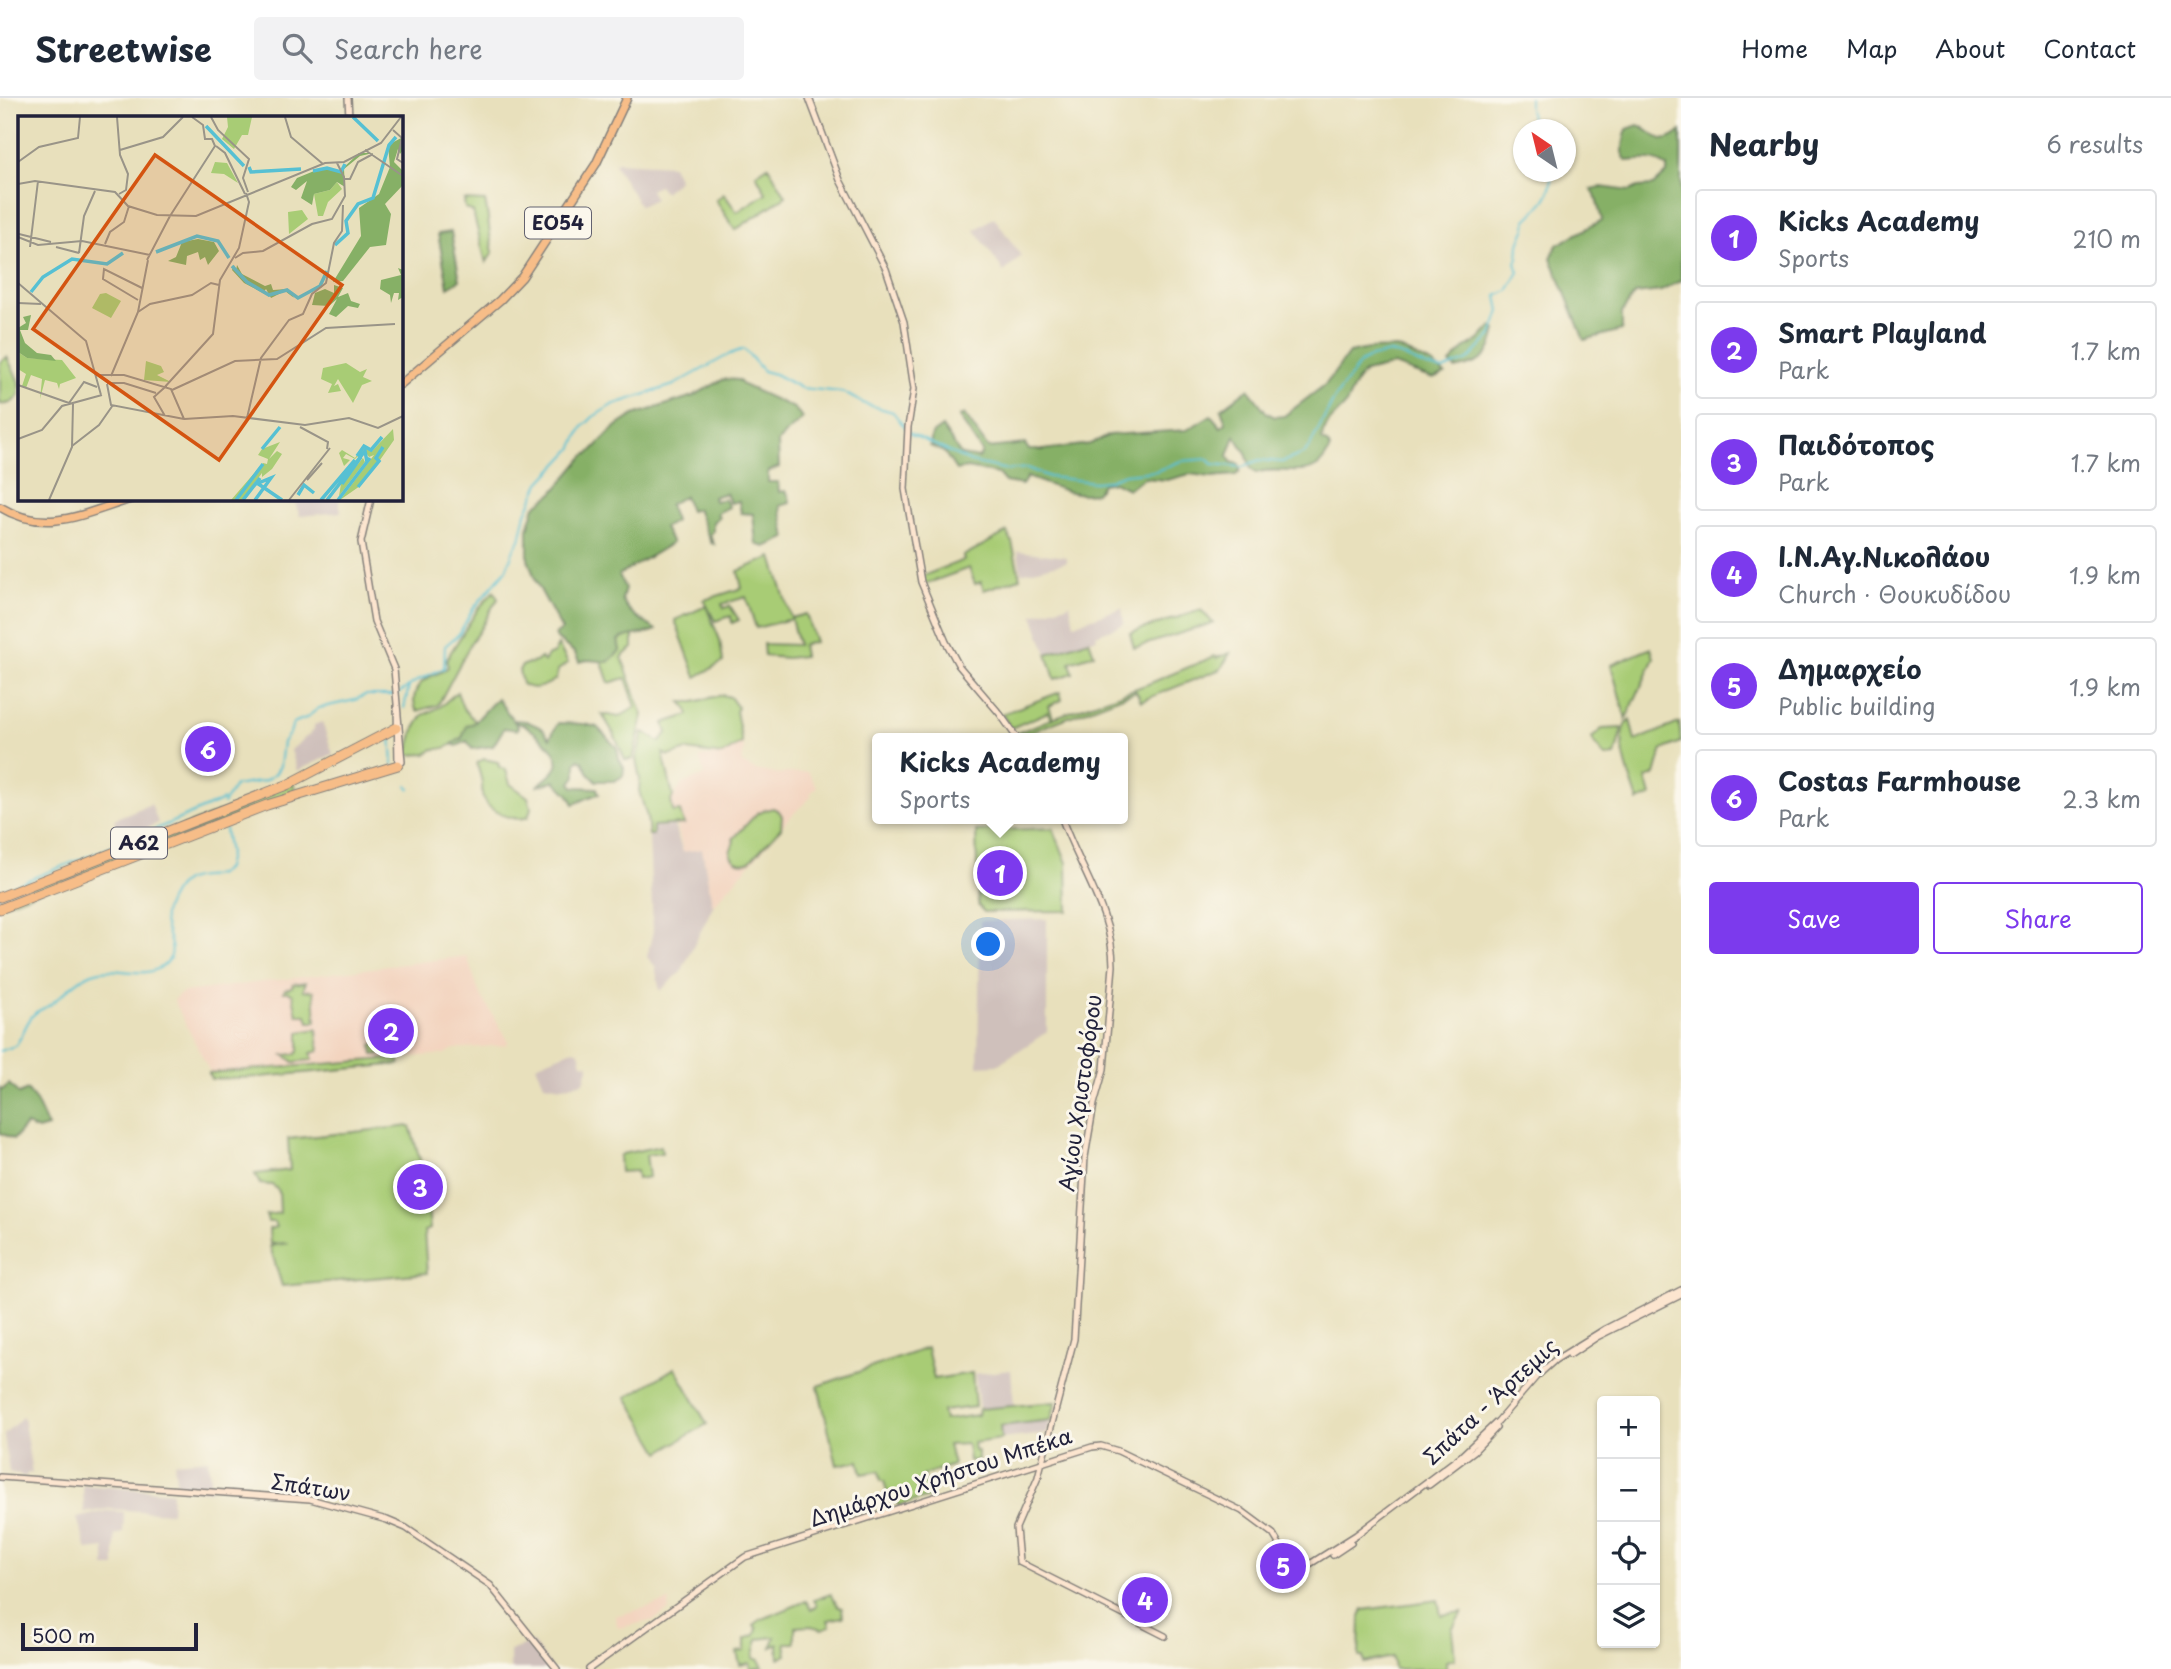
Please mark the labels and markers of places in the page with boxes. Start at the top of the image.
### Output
pin: 6 [185,723,231,775]
pin: 1 [977,847,1023,899]
pin: 2 [368,1005,414,1057]
pin: 3 [397,1161,443,1213]
pin: 5 [1260,1540,1306,1592]
pin: 4 [1122,1574,1168,1626]

